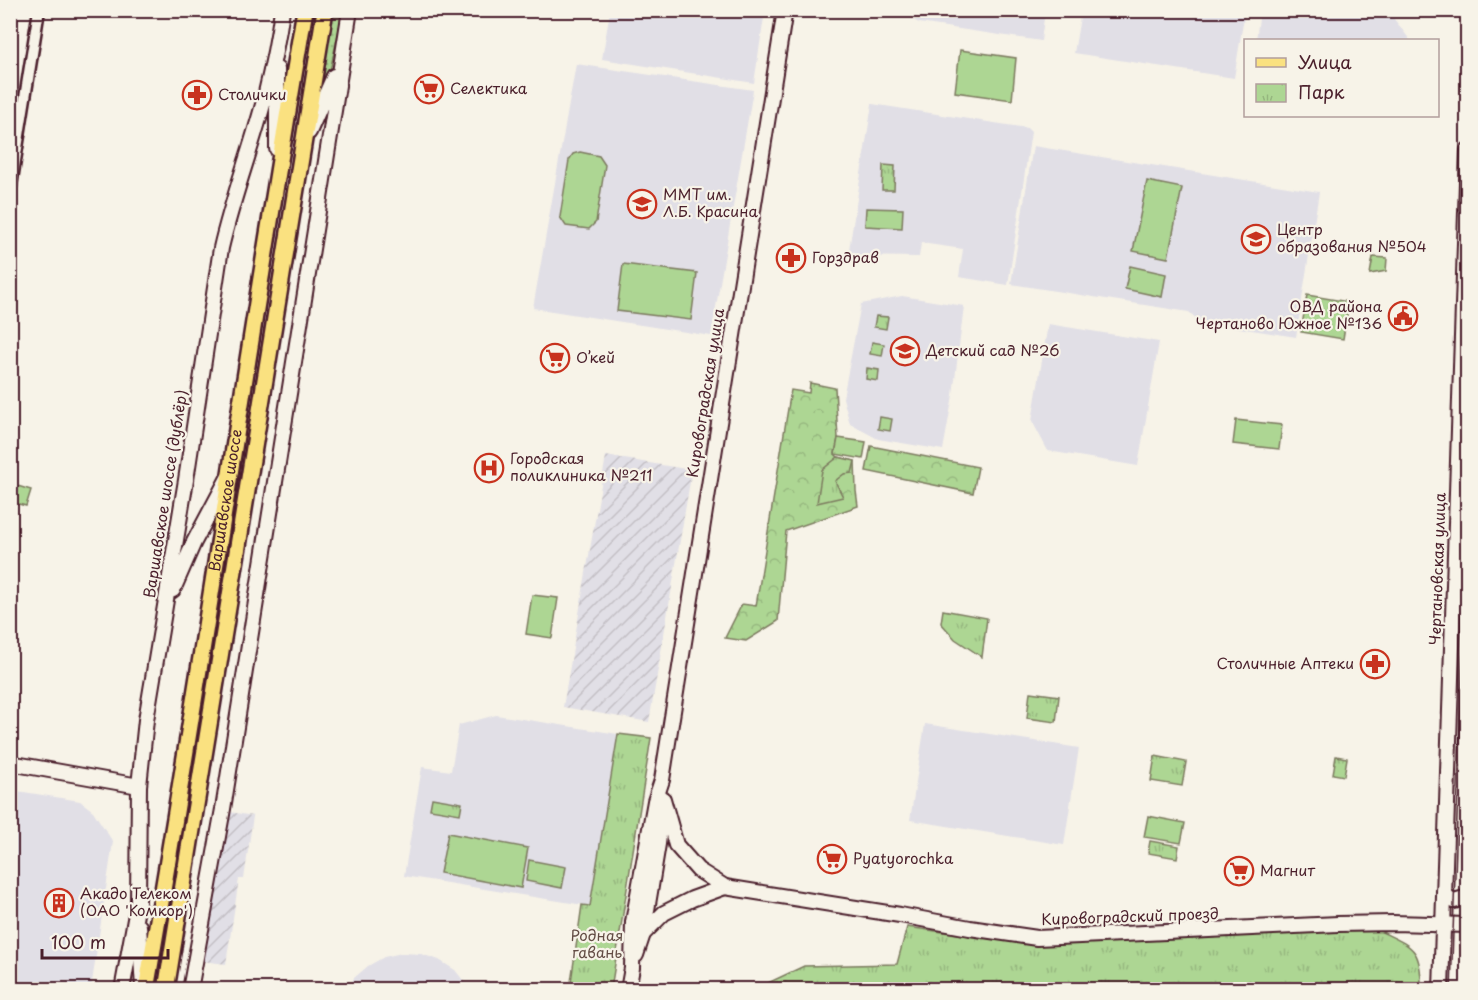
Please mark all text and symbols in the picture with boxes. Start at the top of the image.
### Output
legend [1244,39,1439,117]
text: Улица [1298,48,1352,75]
supermarket icon: Селектика [413,73,445,105]
place label: Селектика [450,76,528,99]
text: Парк [1298,78,1345,105]
pharmacy icon: Столички [181,79,213,111]
place label: Столички [218,82,287,105]
place label: ММТ им. Л.Б. Красина [663,182,758,222]
school or university icon: ММТ им. Л.Б. Красина [626,188,658,220]
place label: Центр образования №504 [1277,217,1427,257]
school or university icon: Центр образования №504 [1240,223,1272,255]
pharmacy icon: Горздрав [775,242,807,274]
place label: Горздрав [812,245,879,268]
place label: ОВД района Чертаново Южное №136 [1196,294,1383,334]
public building icon: ОВД района Чертаново Южное №136 [1387,300,1419,332]
street label: Кировоградская улица [680,306,729,479]
school or university icon: Детский сад №26 [889,335,921,367]
place label: Детский сад №26 [925,338,1059,361]
supermarket icon: О’кей [539,342,571,374]
place label: О’кей [576,345,615,368]
street label: Варшавское шоссе (дублёр) [137,388,192,600]
street label: Варшавское шоссе [202,427,247,573]
place label: Городская поликлиника №211 [510,446,652,486]
hospital icon: Городская поликлиника №211 [473,452,505,484]
street label: Чертановская улица [1422,492,1451,646]
pharmacy icon: Столичные Аптеки [1359,648,1391,680]
place label: Столичные Аптеки [1217,651,1354,674]
supermarket icon: Pyatyorochka [816,843,848,875]
place label: Pyatyorochka [853,846,954,869]
supermarket icon: Магнит [1223,855,1255,887]
place label: Магнит [1260,858,1315,881]
place label: Акадо Телеком (ОАО 'Комкор') [80,881,193,921]
building icon: Акадо Телеком (ОАО 'Комкор') [43,887,75,919]
street label: Кировоградский проезд [1041,901,1219,930]
scale bar [42,922,168,960]
park label: Родная гавань [571,923,623,963]
text: 100 m [51,928,106,955]

